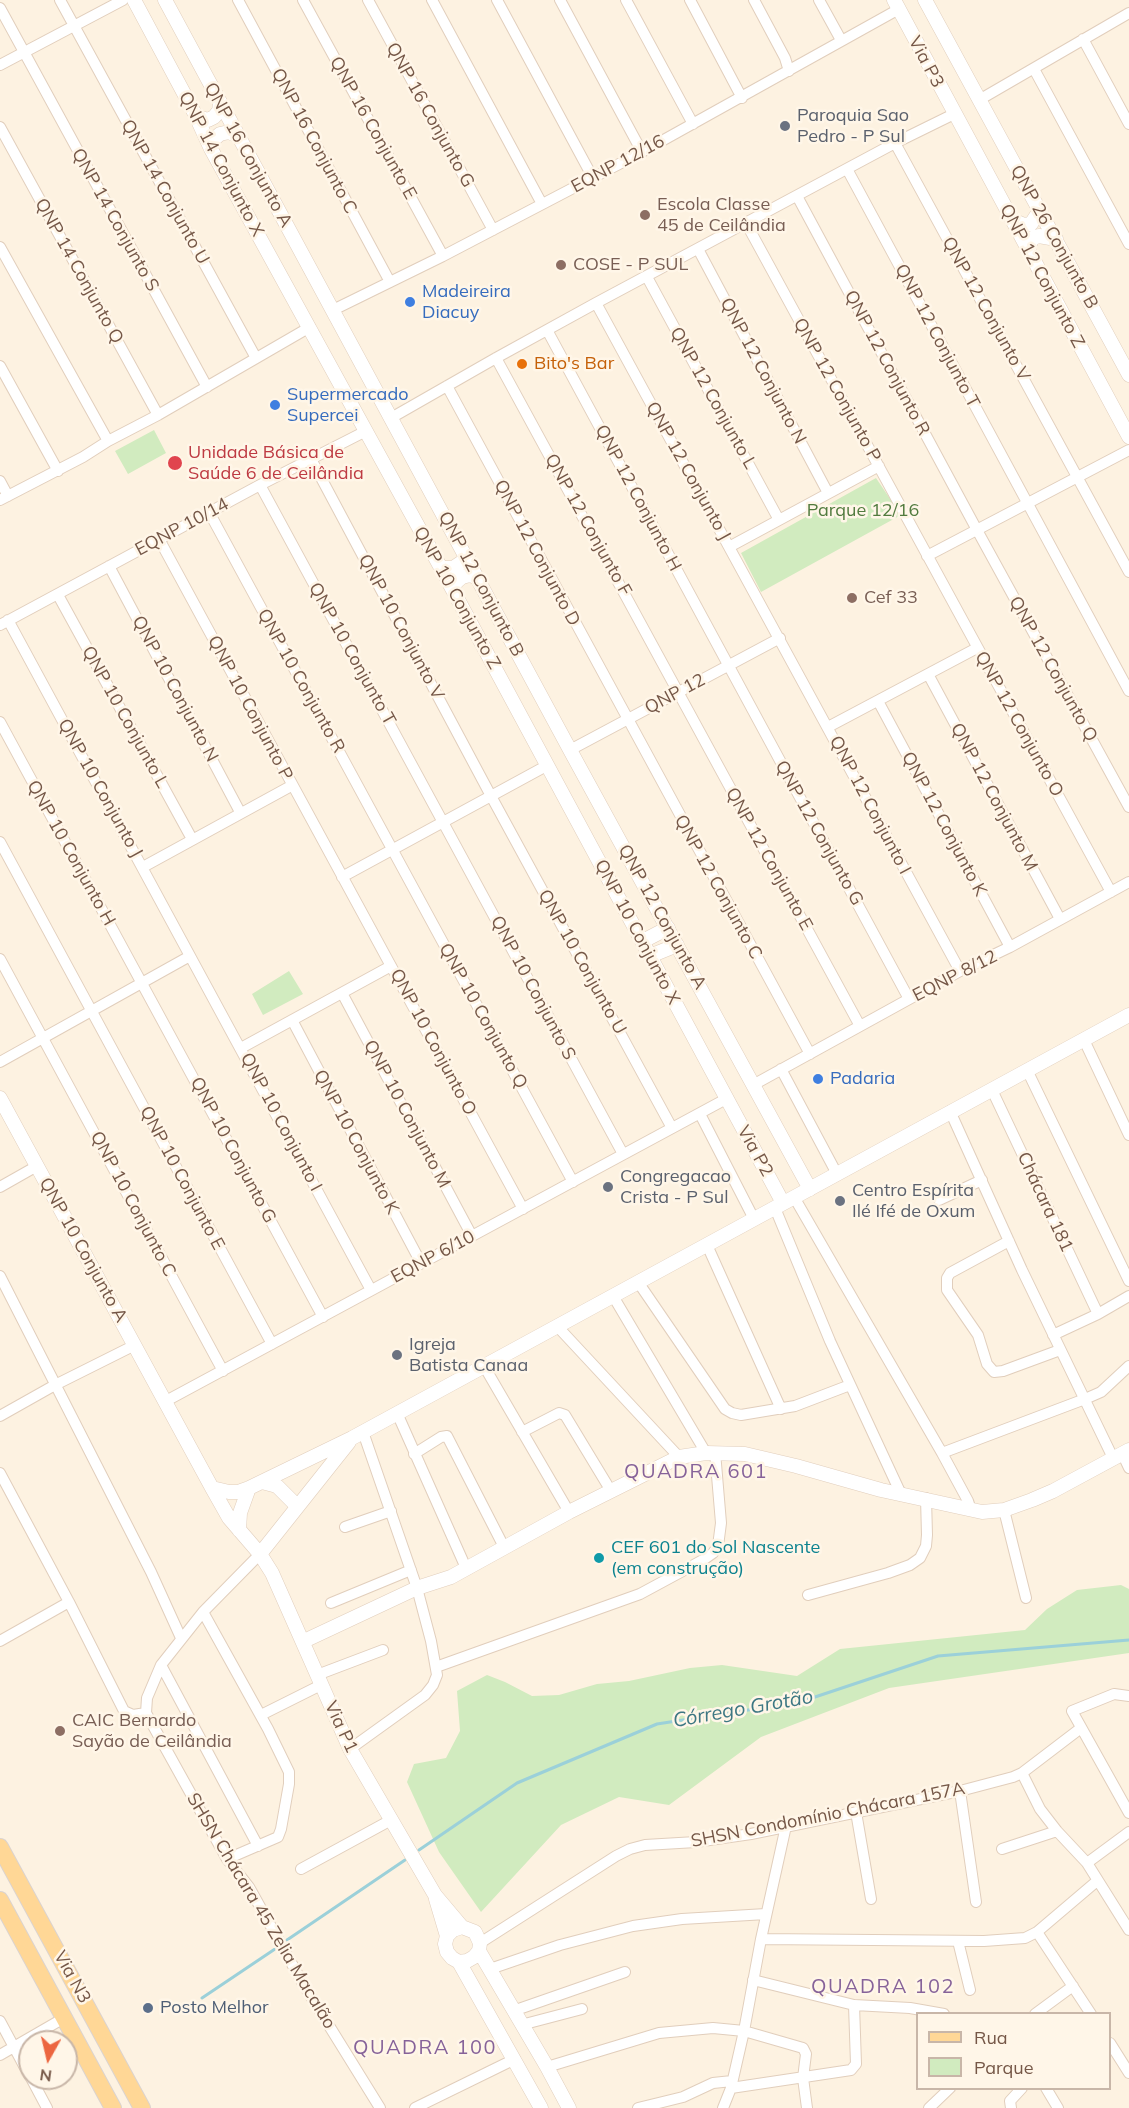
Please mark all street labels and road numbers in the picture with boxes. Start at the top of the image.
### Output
street label: Via P3 [904,33,948,91]
street label: QNP 16 Conjunto G [381,39,479,191]
street label: QNP 16 Conjunto E [325,53,421,203]
street label: QNP 16 Conjunto C [267,65,361,217]
street label: QNP 16 Conjunto A [199,79,297,231]
street label: QNP 14 Conjunto X [174,88,268,240]
street label: QNP 14 Conjunto U [116,116,214,268]
street label: EQNP 12/16 [568,130,668,198]
street label: QNP 14 Conjunto S [67,145,163,295]
street label: QNP 26 Conjunto B [1005,161,1103,313]
street label: QNP 14 Conjunto Q [30,195,128,347]
street label: QNP 12 Conjunto Z [995,200,1089,352]
street label: QNP 12 Conjunto V [937,233,1035,385]
street label: QNP 12 Conjunto T [890,260,984,412]
street label: QNP 12 Conjunto R [840,287,934,439]
street label: QNP 12 Conjunto N [715,294,811,448]
street label: QNP 12 Conjunto P [789,314,885,466]
street label: QNP 12 Conjunto L [665,323,761,473]
street label: QNP 12 Conjunto J [641,398,735,544]
street label: QNP 12 Conjunto H [590,421,686,575]
street label: QNP 12 Conjunto F [540,450,636,600]
street label: QNP 12 Conjunto D [489,476,585,630]
street label: EQNP 10/14 [132,493,232,561]
street label: QNP 12 Conjunto B [434,508,528,660]
street label: QNP 10 Conjunto Z [409,523,505,673]
street label: QNP 10 Conjunto V [354,551,448,703]
street label: QNP 10 Conjunto T [304,579,400,729]
street label: QNP 12 Conjunto Q [1004,593,1102,745]
street label: QNP 10 Conjunto R [252,605,350,757]
street label: QNP 10 Conjunto N [127,612,223,766]
street label: QNP 10 Conjunto P [203,632,297,784]
street label: QNP 10 Conjunto L [77,642,173,792]
street label: QNP 12 Conjunto O [970,648,1068,800]
street label: QNP 12 [641,669,709,719]
street label: QNP 10 Conjunto J [53,715,147,861]
street label: QNP 12 Conjunto M [946,719,1042,875]
street label: QNP 12 Conjunto I [824,732,916,878]
street label: QNP 12 Conjunto K [897,748,991,900]
street label: QNP 12 Conjunto G [770,757,868,909]
street label: QNP 10 Conjunto H [22,777,120,929]
street label: QNP 12 Conjunto E [721,784,817,934]
street label: QNP 12 Conjunto C [669,811,767,963]
street label: QNP 12 Conjunto A [613,841,711,993]
street label: QNP 10 Conjunto X [590,856,684,1008]
street label: QNP 10 Conjunto U [533,886,631,1038]
street label: QNP 10 Conjunto S [486,912,580,1064]
street label: QNP 10 Conjunto Q [434,940,532,1092]
street label: EQNP 8/12 [909,946,1001,1006]
street label: QNP 10 Conjunto O [385,965,481,1119]
street label: QNP 10 Conjunto M [359,1036,455,1192]
street label: QNP 10 Conjunto I [235,1049,327,1195]
street label: QNP 10 Conjunto K [309,1066,403,1218]
street label: QNP 10 Conjunto G [185,1073,281,1227]
street label: QNP 10 Conjunto E [135,1102,229,1254]
street label: Via P2 [732,1122,778,1180]
street label: QNP 10 Conjunto C [86,1128,180,1280]
street label: Chácara 181 [1012,1149,1078,1255]
street label: QNP 10 Conjunto A [34,1174,132,1326]
street label: EQNP 6/10 [387,1226,479,1288]
street label: Via P1 [320,1698,362,1756]
street label: SHSN Condomínio Chácara 157A [689,1778,967,1852]
street label: SHSN Chácara 45 Zelia Macalão [182,1789,340,2033]
street label: Via N3 [49,1947,95,2007]

